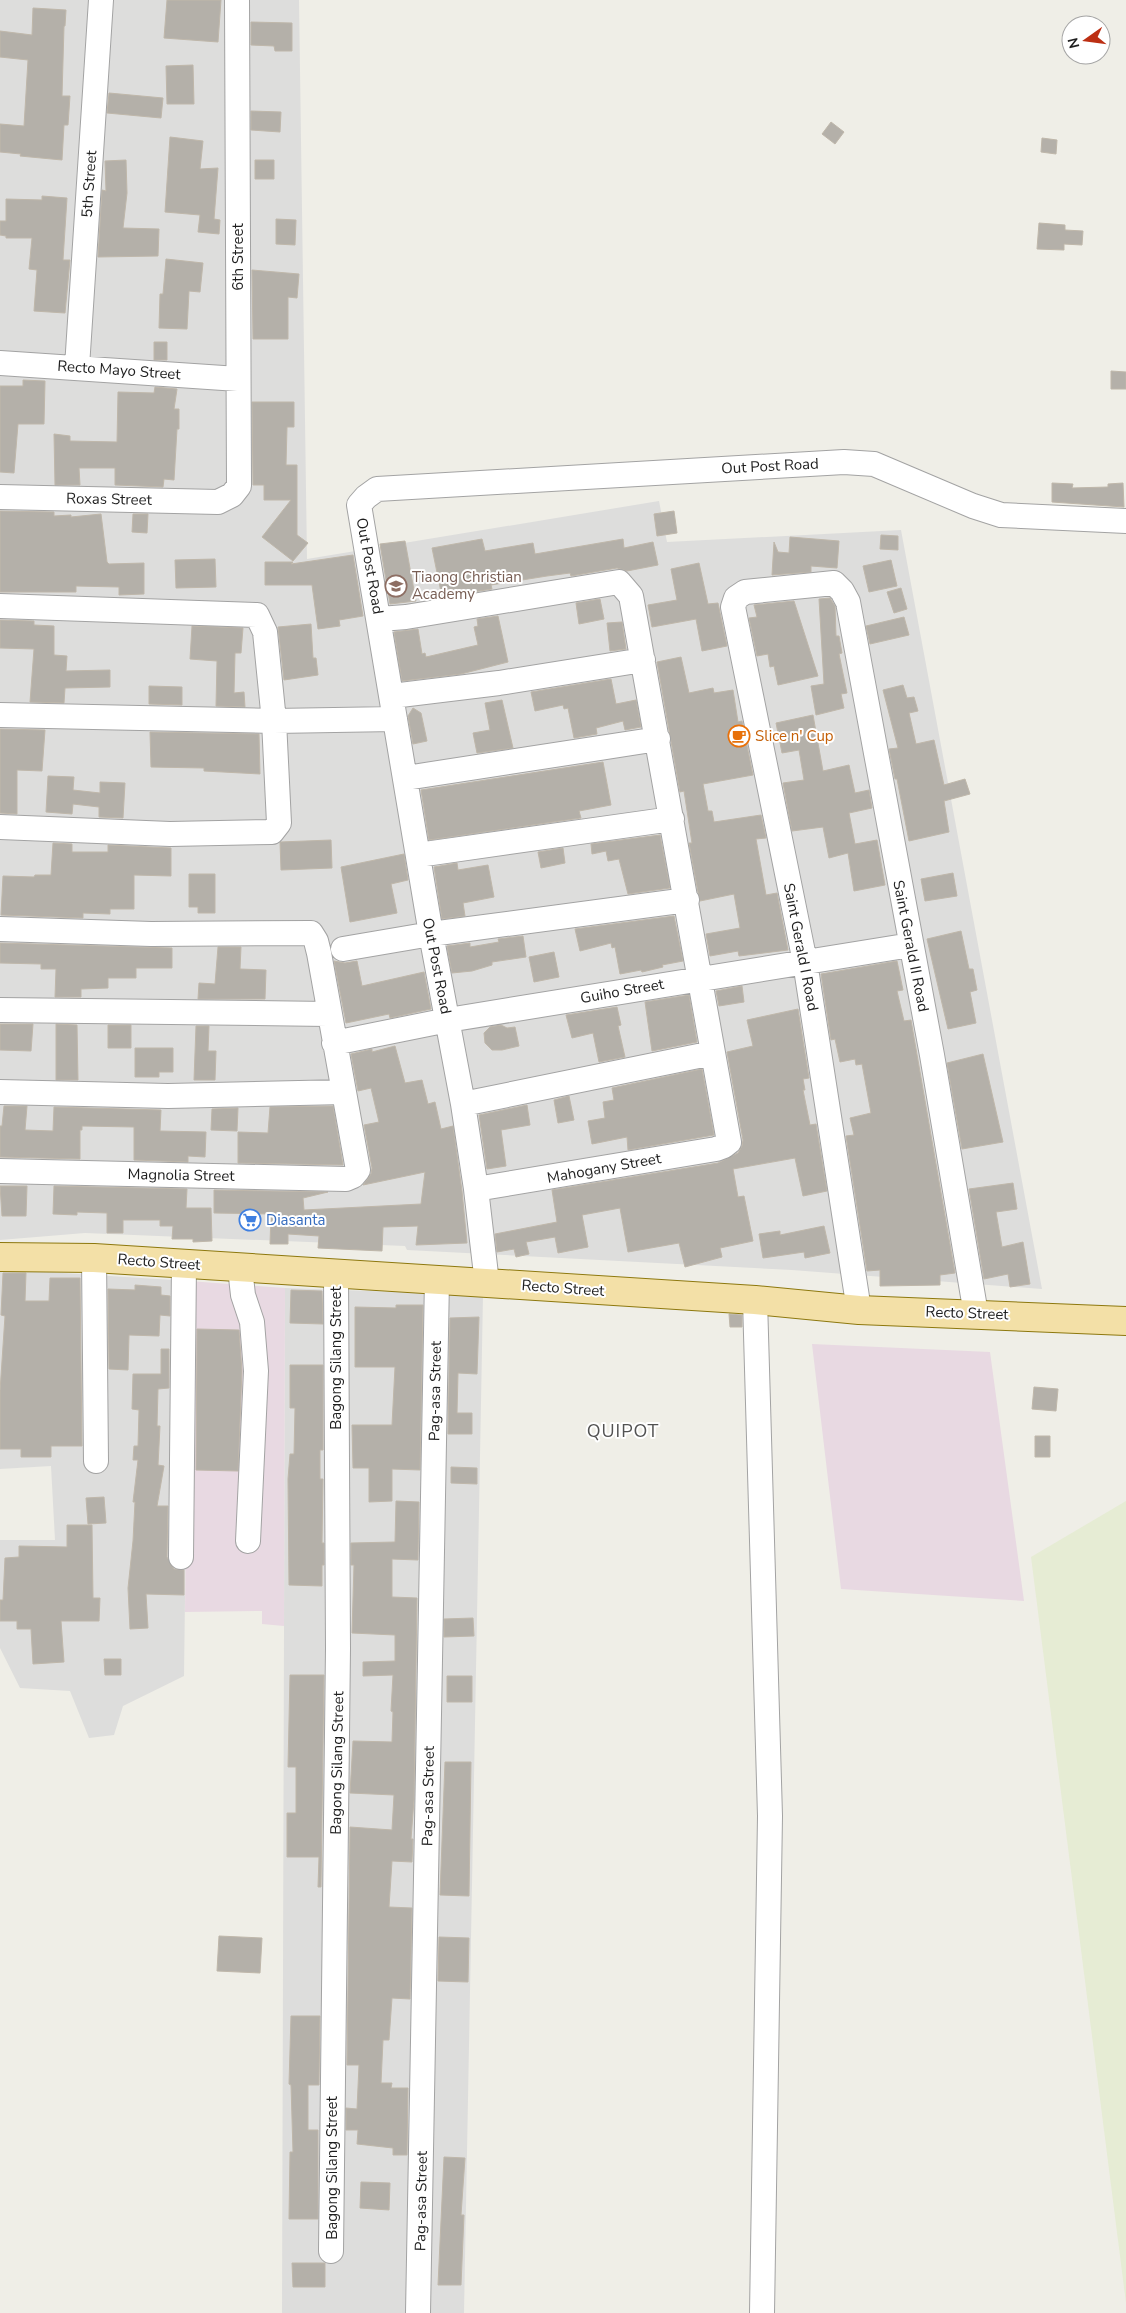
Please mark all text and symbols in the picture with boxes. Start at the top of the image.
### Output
north arrow [1061,15,1111,65]
text: N [1063,36,1084,50]
street label: 5th Street [77,149,101,218]
street label: 6th Street [228,222,248,291]
street label: Recto Mayo Street [57,356,182,384]
street label: Out Post Road [721,453,819,479]
street label: Roxas Street [66,488,153,510]
street label: Out Post Road [352,516,388,616]
place label: Tiaong Christian Academy [412,567,522,604]
school or university icon: Tiaong Christian Academy [384,574,408,598]
cafe icon: Slice n' Cup [727,724,751,748]
place label: Slice n' Cup [755,726,834,746]
street label: Saint Gerald II Road [888,878,934,1014]
street label: Saint Gerald I Road [779,881,823,1013]
street label: Out Post Road [418,916,456,1016]
street label: Guiho Street [579,974,666,1008]
street label: Mahogany Street [545,1148,663,1188]
street label: Magnolia Street [127,1164,235,1186]
supermarket icon: Diasanta [238,1208,262,1232]
place label: Diasanta [266,1210,325,1230]
street label: Recto Street [117,1249,202,1275]
street label: Recto Street [521,1275,606,1301]
street label: Bagong Silang Street [326,1285,346,1430]
street label: Recto Street [925,1302,1010,1324]
street label: Pag-asa Street [424,1340,446,1441]
district label: QUIPOT [587,1419,659,1443]
street label: Bagong Silang Street [326,1690,348,1835]
street label: Pag-asa Street [417,1745,439,1846]
street label: Bagong Silang Street [322,2095,342,2240]
street label: Pag-asa Street [410,2150,432,2251]

